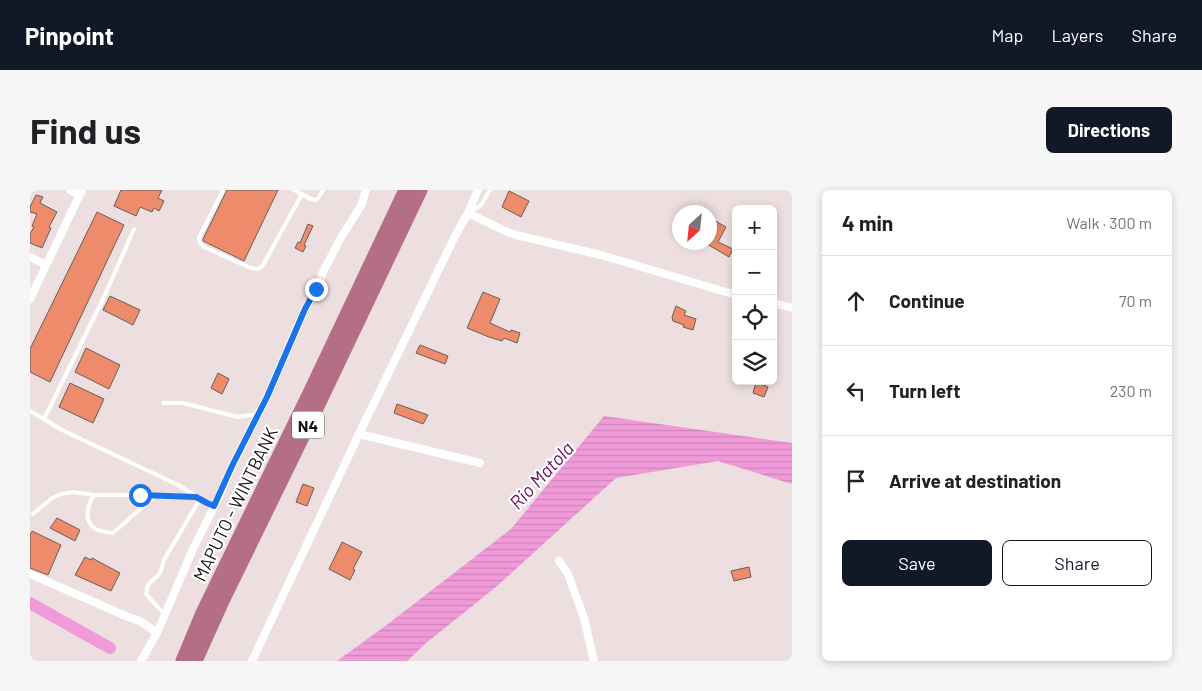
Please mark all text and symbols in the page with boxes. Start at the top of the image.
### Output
text: Pinpoint [25,21,114,50]
text: Map [991,24,1023,46]
text: Layers [1051,24,1104,46]
text: Share [1132,24,1177,46]
button: Directions [1046,107,1172,153]
text: Find us [30,109,141,151]
north arrow [672,205,717,250]
map controls [732,205,777,385]
button: + [732,205,777,250]
text: 4 min [842,210,893,235]
text: Walk · 300 m [1066,213,1152,232]
button: − [732,250,777,295]
route end [305,278,328,301]
icon: ahead [842,287,870,315]
text: Continue [889,289,965,312]
text: 70 m [1119,291,1152,310]
button: locate [732,295,777,340]
button: layers [732,340,777,385]
icon: left [842,377,870,405]
text: Turn left [889,379,960,402]
text: 230 m [1110,381,1152,400]
road number: N4 [292,412,324,438]
street label: MAPUTO - WINTBANK [188,423,282,585]
water label: Rio Matola [504,437,578,513]
icon: arrive [842,467,870,495]
text: Arrive at destination [889,469,1061,492]
route start [129,484,152,507]
button: Save [842,540,992,586]
button: Share [1002,540,1152,586]

